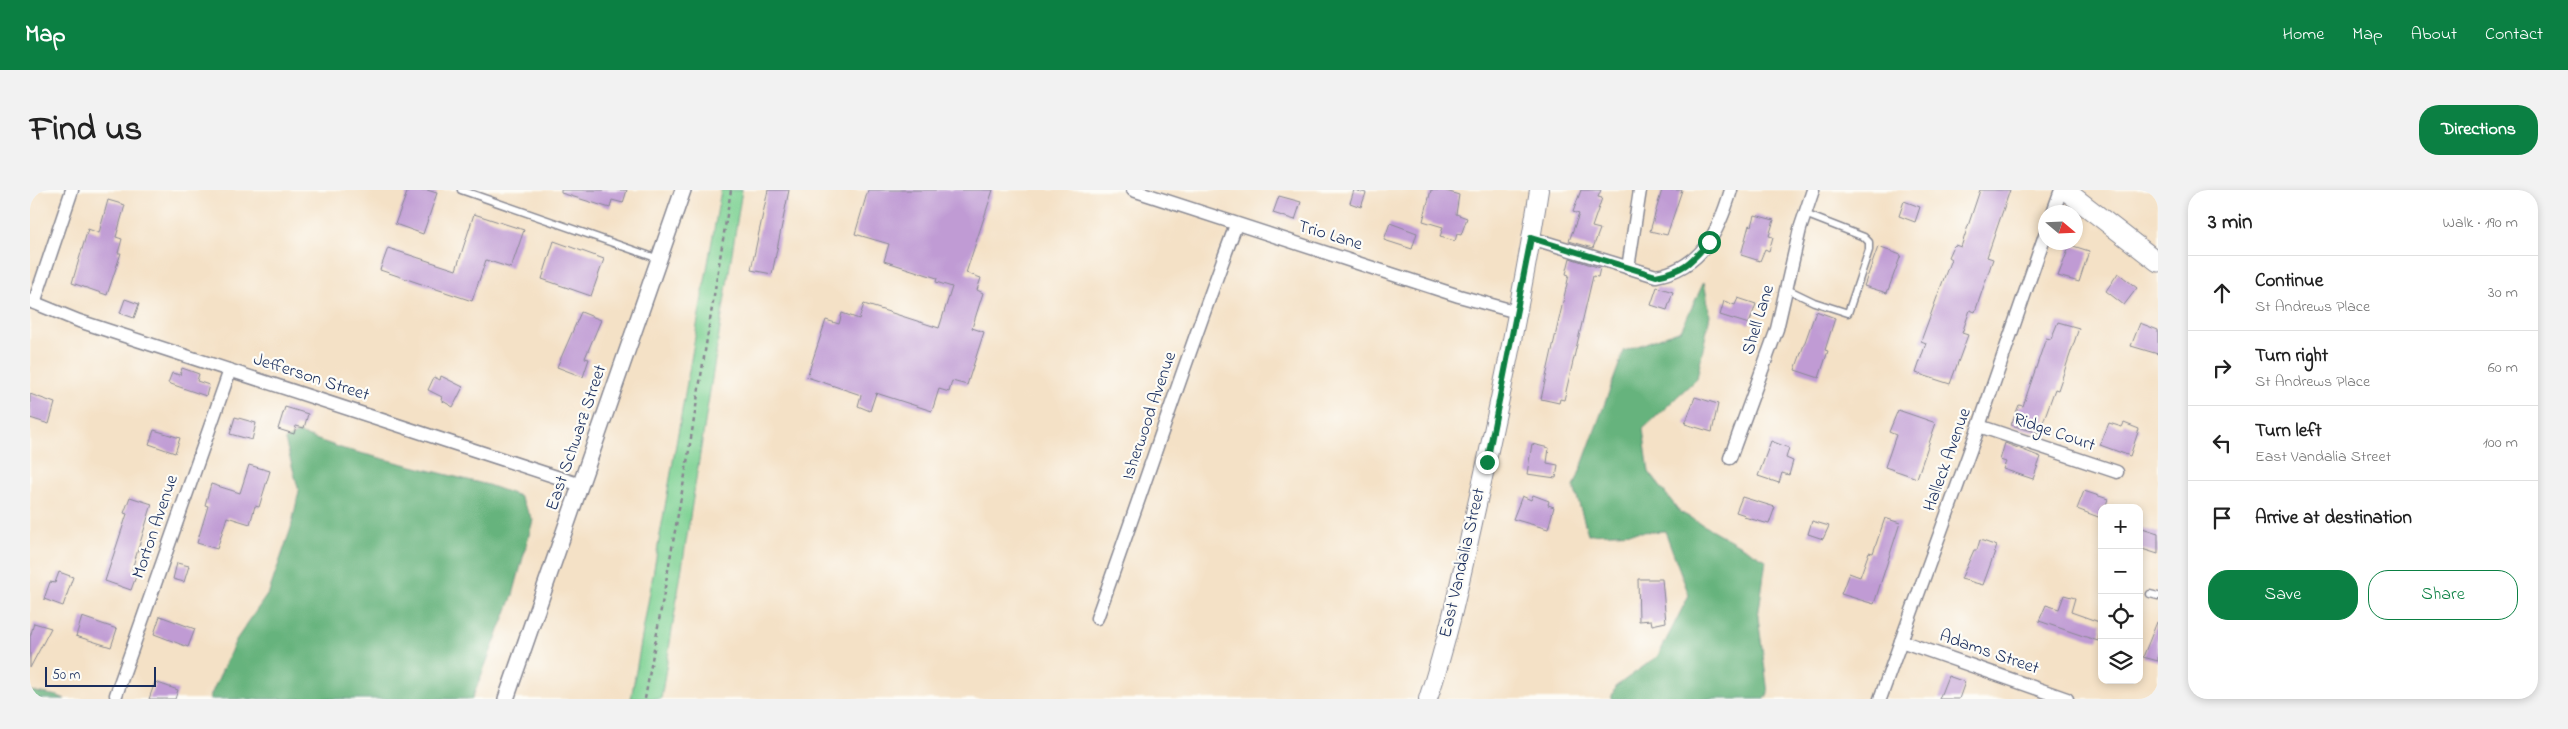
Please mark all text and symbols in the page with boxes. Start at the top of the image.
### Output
text: Map [25,18,66,53]
text: Home [2283,22,2324,48]
text: Map [2352,22,2383,48]
text: About [2411,22,2457,48]
text: Contact [2485,22,2543,48]
text: Find us [30,105,142,156]
button: Directions [2419,105,2538,155]
north arrow [2038,205,2083,250]
text: 3 min [2208,208,2252,238]
text: Walk · 190 m [2443,211,2518,235]
street label: Trio Lane [1294,214,1366,258]
route start [1698,231,1721,254]
text: Continue [2255,268,2323,295]
icon: ahead [2208,279,2236,307]
street label: Shell Lane [1736,281,1782,358]
text: 30 m [2488,281,2518,305]
text: St Andrews Place [2255,295,2370,319]
text: Turn right [2255,343,2328,370]
street label: Jefferson Street [250,347,372,409]
street label: Isherwood Avenue [1116,347,1184,484]
icon: right [2208,354,2236,382]
text: 60 m [2488,356,2518,380]
street label: East Schwarz Street [540,361,614,515]
text: St Andrews Place [2255,370,2370,394]
street label: Halleck Avenue [1917,404,1979,515]
street label: Ridge Court [2009,407,2098,460]
text: Turn left [2255,418,2322,445]
icon: left [2208,429,2236,457]
text: 100 m [2483,431,2518,455]
text: East Vandalia Street [2255,445,2391,469]
route end [1476,451,1499,474]
street label: Morton Avenue [126,471,186,583]
street label: East Vandalia Street [1433,485,1493,641]
map controls [2098,504,2143,684]
button: + [2098,504,2143,549]
icon: arrive [2208,504,2236,532]
text: Arrive at destination [2255,505,2412,532]
button: − [2098,549,2143,594]
button: Save [2208,570,2358,620]
button: Share [2368,570,2518,620]
button: locate [2098,594,2143,639]
street label: Adams Street [1936,624,2042,682]
button: layers [2098,639,2143,684]
scale bar [45,664,156,687]
text: 50 m [52,665,80,686]

